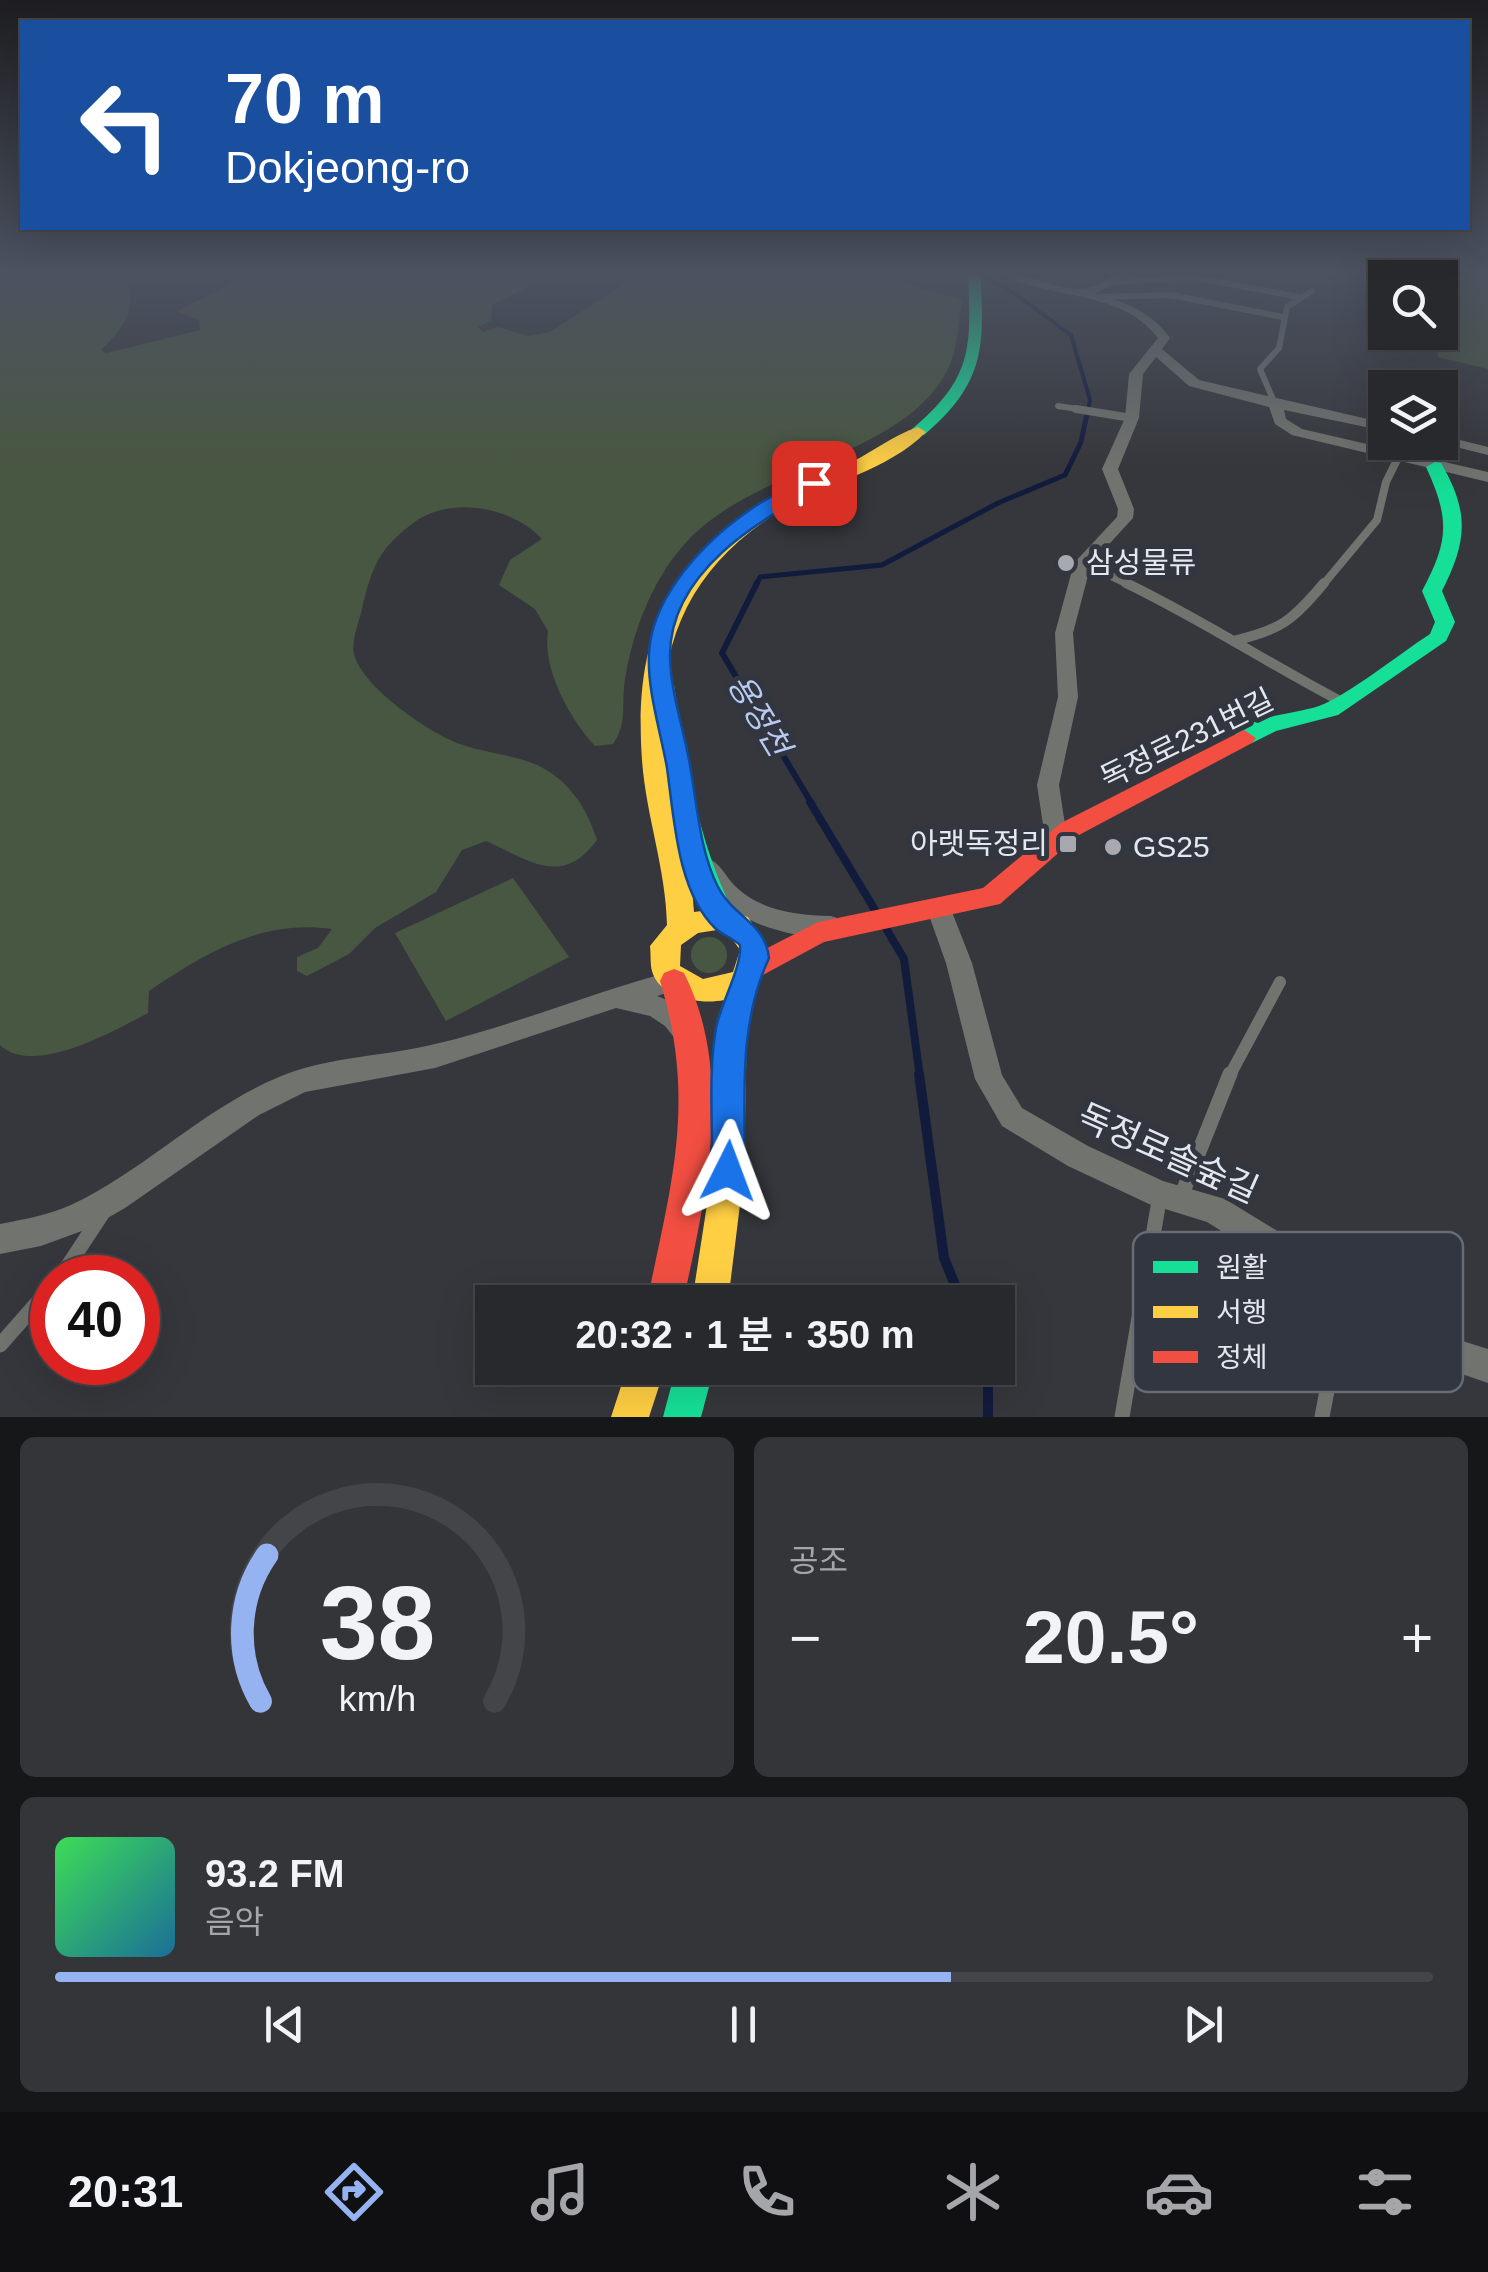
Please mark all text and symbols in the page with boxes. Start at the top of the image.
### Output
icon: left [60,60,190,190]
text: 70 m [225,60,385,138]
text: Dokjeong-ro [225,142,470,193]
map controls [1368,260,1458,460]
button: search [1368,260,1458,350]
button: layers [1368,370,1458,460]
pin [772,441,857,526]
icon: arrive [787,456,842,511]
place label: 삼성물류 [1086,546,1196,579]
marker: 삼성물류 [1055,552,1077,574]
water label: 용정천 [721,668,799,765]
street label: 독정로231번길 [1095,682,1279,795]
place label: 아랫독정리 [910,827,1048,860]
place label: GS25 [1133,830,1210,863]
marker: 아랫독정리 [1057,833,1079,855]
marker: GS25 [1102,836,1124,858]
street label: 독정로솔숲길 [1072,1095,1264,1210]
position arrow [676,1119,780,1223]
legend [1133,1232,1463,1392]
text: 원활 [1216,1252,1268,1283]
speed limit sign: 40 [30,1255,160,1385]
text: 서행 [1216,1297,1268,1328]
text: 20:32 · 1 분 · 350 m [575,1314,915,1356]
text: 정체 [1216,1342,1268,1373]
text: 공조 [789,1543,848,1579]
text: 38 [319,1565,435,1681]
text: 20.5° [1023,1595,1199,1679]
text: − [789,1607,821,1669]
text: + [1401,1607,1433,1669]
text: km/h [338,1679,416,1719]
text: 93.2 FM [205,1853,344,1895]
text: 음악 [205,1904,264,1940]
icon: previous [257,1997,312,2052]
icon: pause [716,1997,771,2052]
icon: next [1176,1997,1231,2052]
icon: directions [319,2157,389,2227]
icon: music [525,2157,595,2227]
icon: phone [732,2157,802,2227]
icon: climate [938,2157,1008,2227]
icon: car [1144,2157,1214,2227]
icon: filters [1350,2157,1420,2227]
text: 20:31 [68,2166,183,2217]

